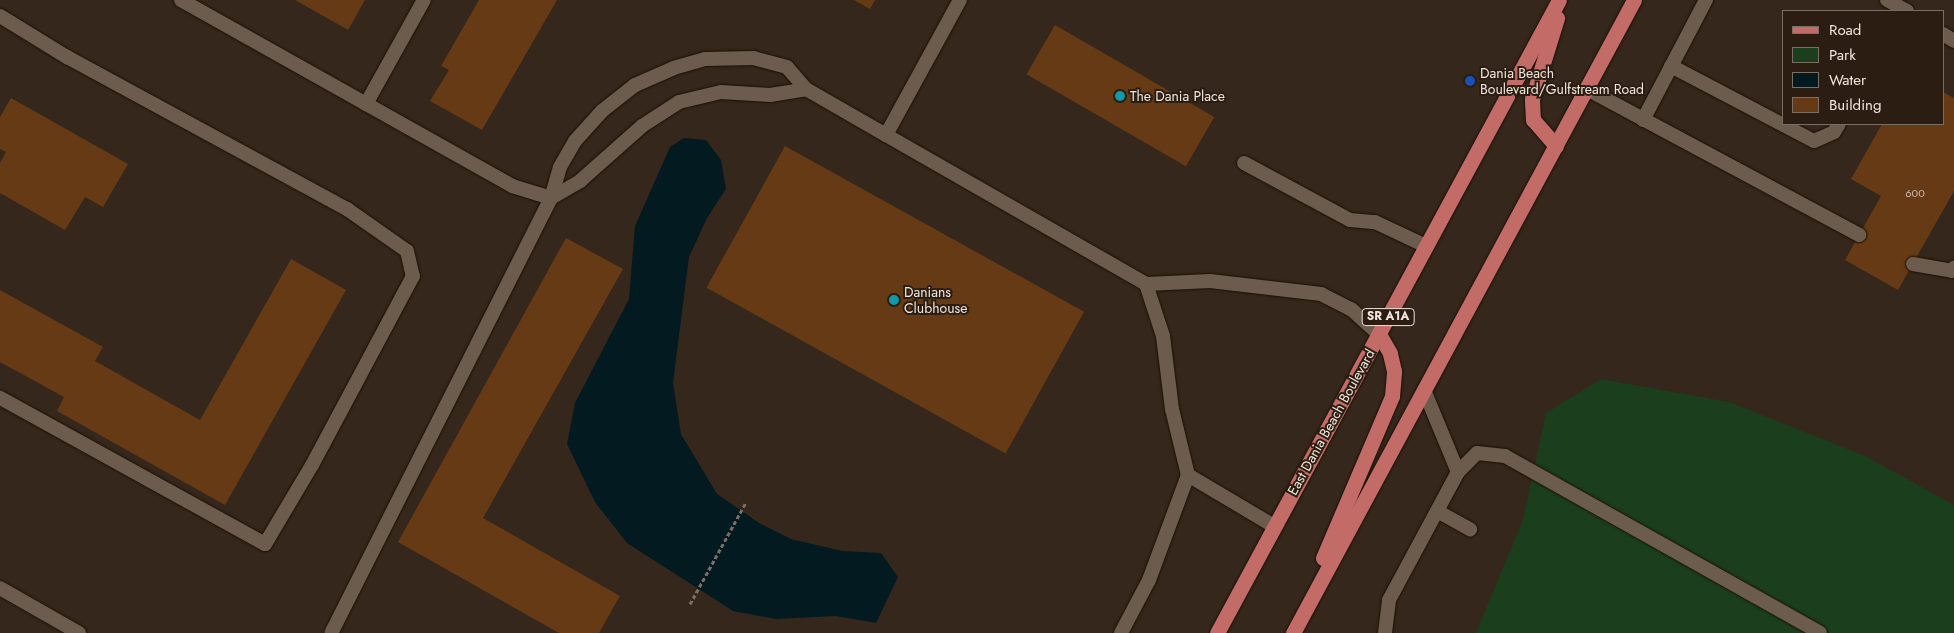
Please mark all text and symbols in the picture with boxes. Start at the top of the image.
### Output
legend [1782,10,1944,125]
text: Road [1829,19,1861,41]
text: Park [1829,44,1856,66]
place label: Dania Beach Boulevard/Gulfstream Road [1480,65,1644,98]
text: Water [1829,69,1866,91]
marker: Dania Beach Boulevard/Gulfstream Road [1464,75,1476,87]
place label: The Dania Place [1130,88,1225,104]
marker: The Dania Place [1114,90,1126,102]
text: Building [1829,94,1881,116]
house number: 600 [1905,186,1925,200]
place label: Danians Clubhouse [904,284,967,316]
marker: Danians Clubhouse [888,294,900,306]
road number: SR A1A [1360,308,1416,326]
street label: East Dania Beach Boulevard [1284,346,1378,498]

